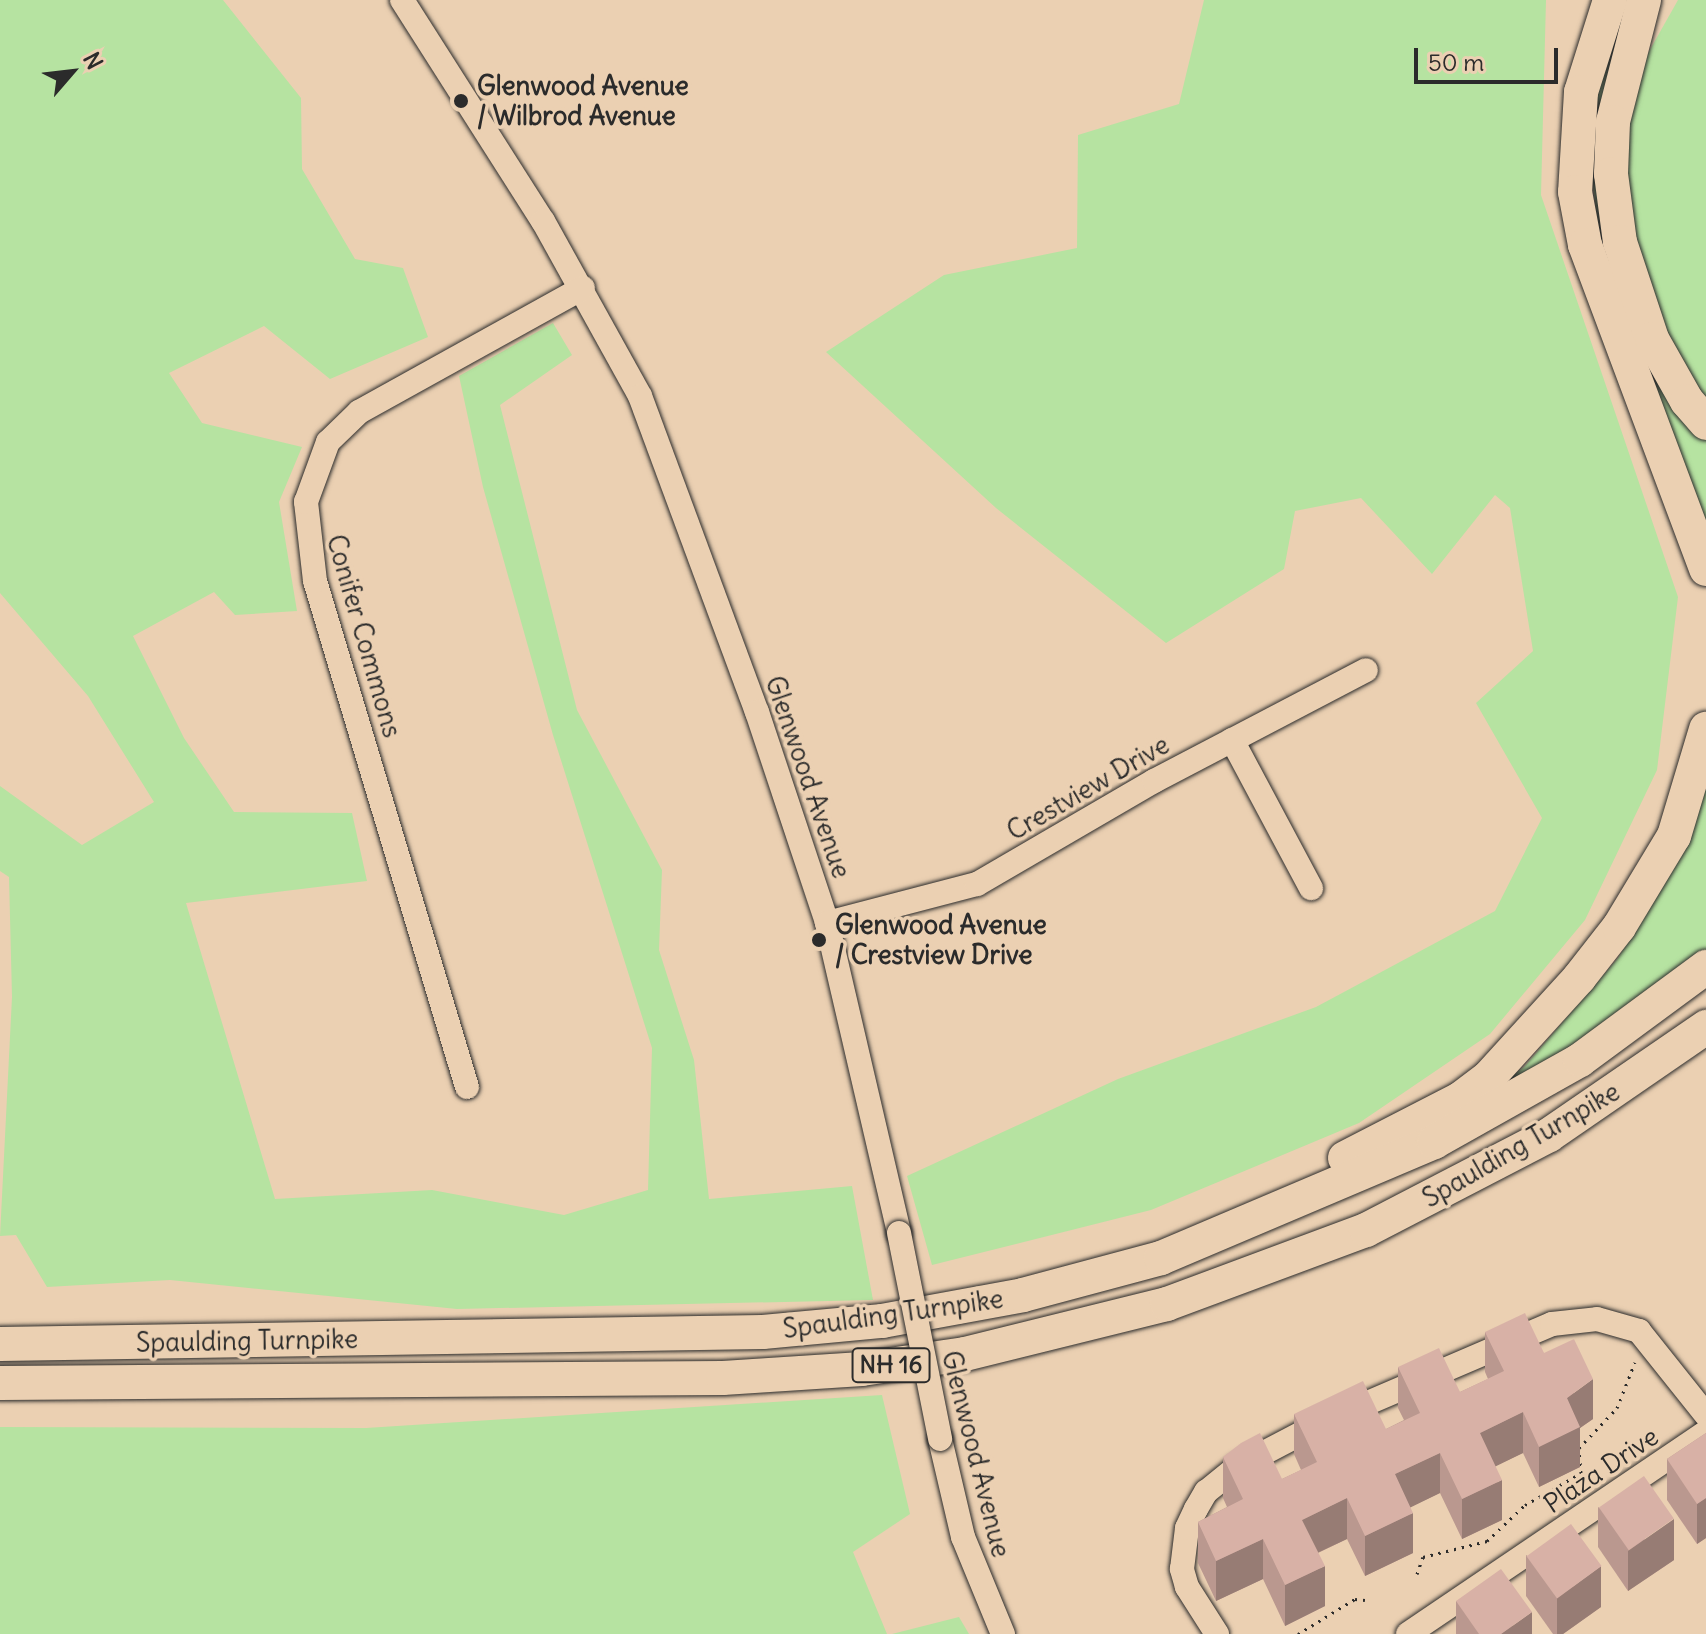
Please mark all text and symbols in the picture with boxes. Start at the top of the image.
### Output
north arrow [32,32,112,112]
scale bar [1418,32,1562,82]
text: N [77,47,109,74]
text: 50 m [1428,47,1484,77]
place label: Glenwood Avenue / Wilbrod Avenue [477,70,689,132]
marker: Glenwood Avenue / Wilbrod Avenue [452,92,470,110]
street label: Conifer Commons [320,531,408,741]
street label: Glenwood Avenue [759,672,857,882]
street label: Crestview Drive [1001,729,1175,847]
place label: Glenwood Avenue / Crestview Drive [835,909,1047,970]
marker: Glenwood Avenue / Crestview Drive [810,931,828,949]
street label: Spaulding Turnpike [1417,1076,1625,1214]
street label: Spaulding Turnpike [781,1283,1005,1345]
street label: Spaulding Turnpike [136,1323,358,1359]
road number: NH 16 [851,1345,931,1385]
street label: Glenwood Avenue [935,1347,1017,1561]
street label: Plaza Drive [1538,1420,1664,1520]

